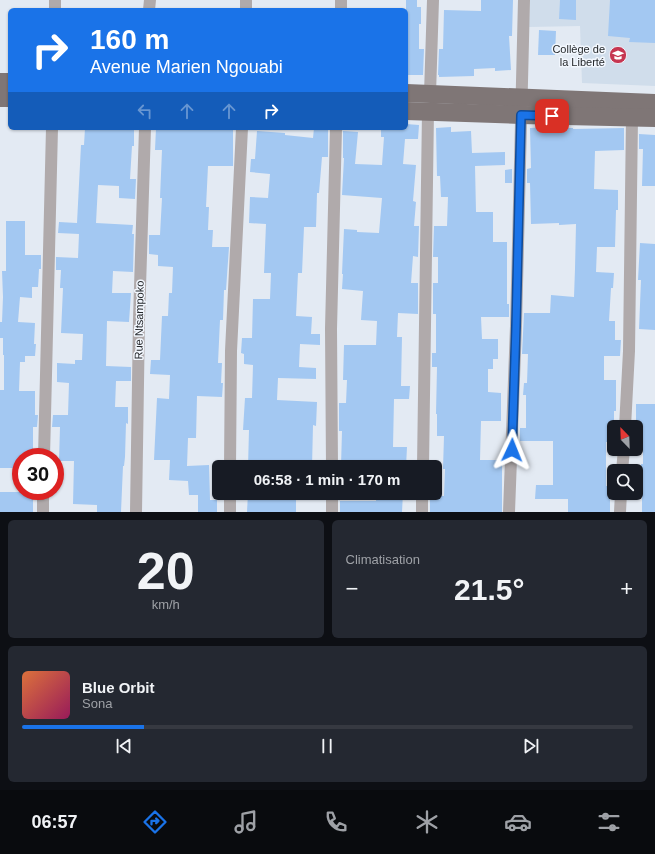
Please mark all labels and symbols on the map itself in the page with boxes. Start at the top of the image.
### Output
place label: Collège de la Liberté [552,43,605,68]
school or university icon: Collège de la Liberté [608,45,628,65]
pin [535,99,569,133]
street label: Rue Ntsampoko [132,280,146,360]
north arrow [607,420,643,456]
position arrow [491,429,533,471]
speed limit sign: 30 [12,448,64,500]

